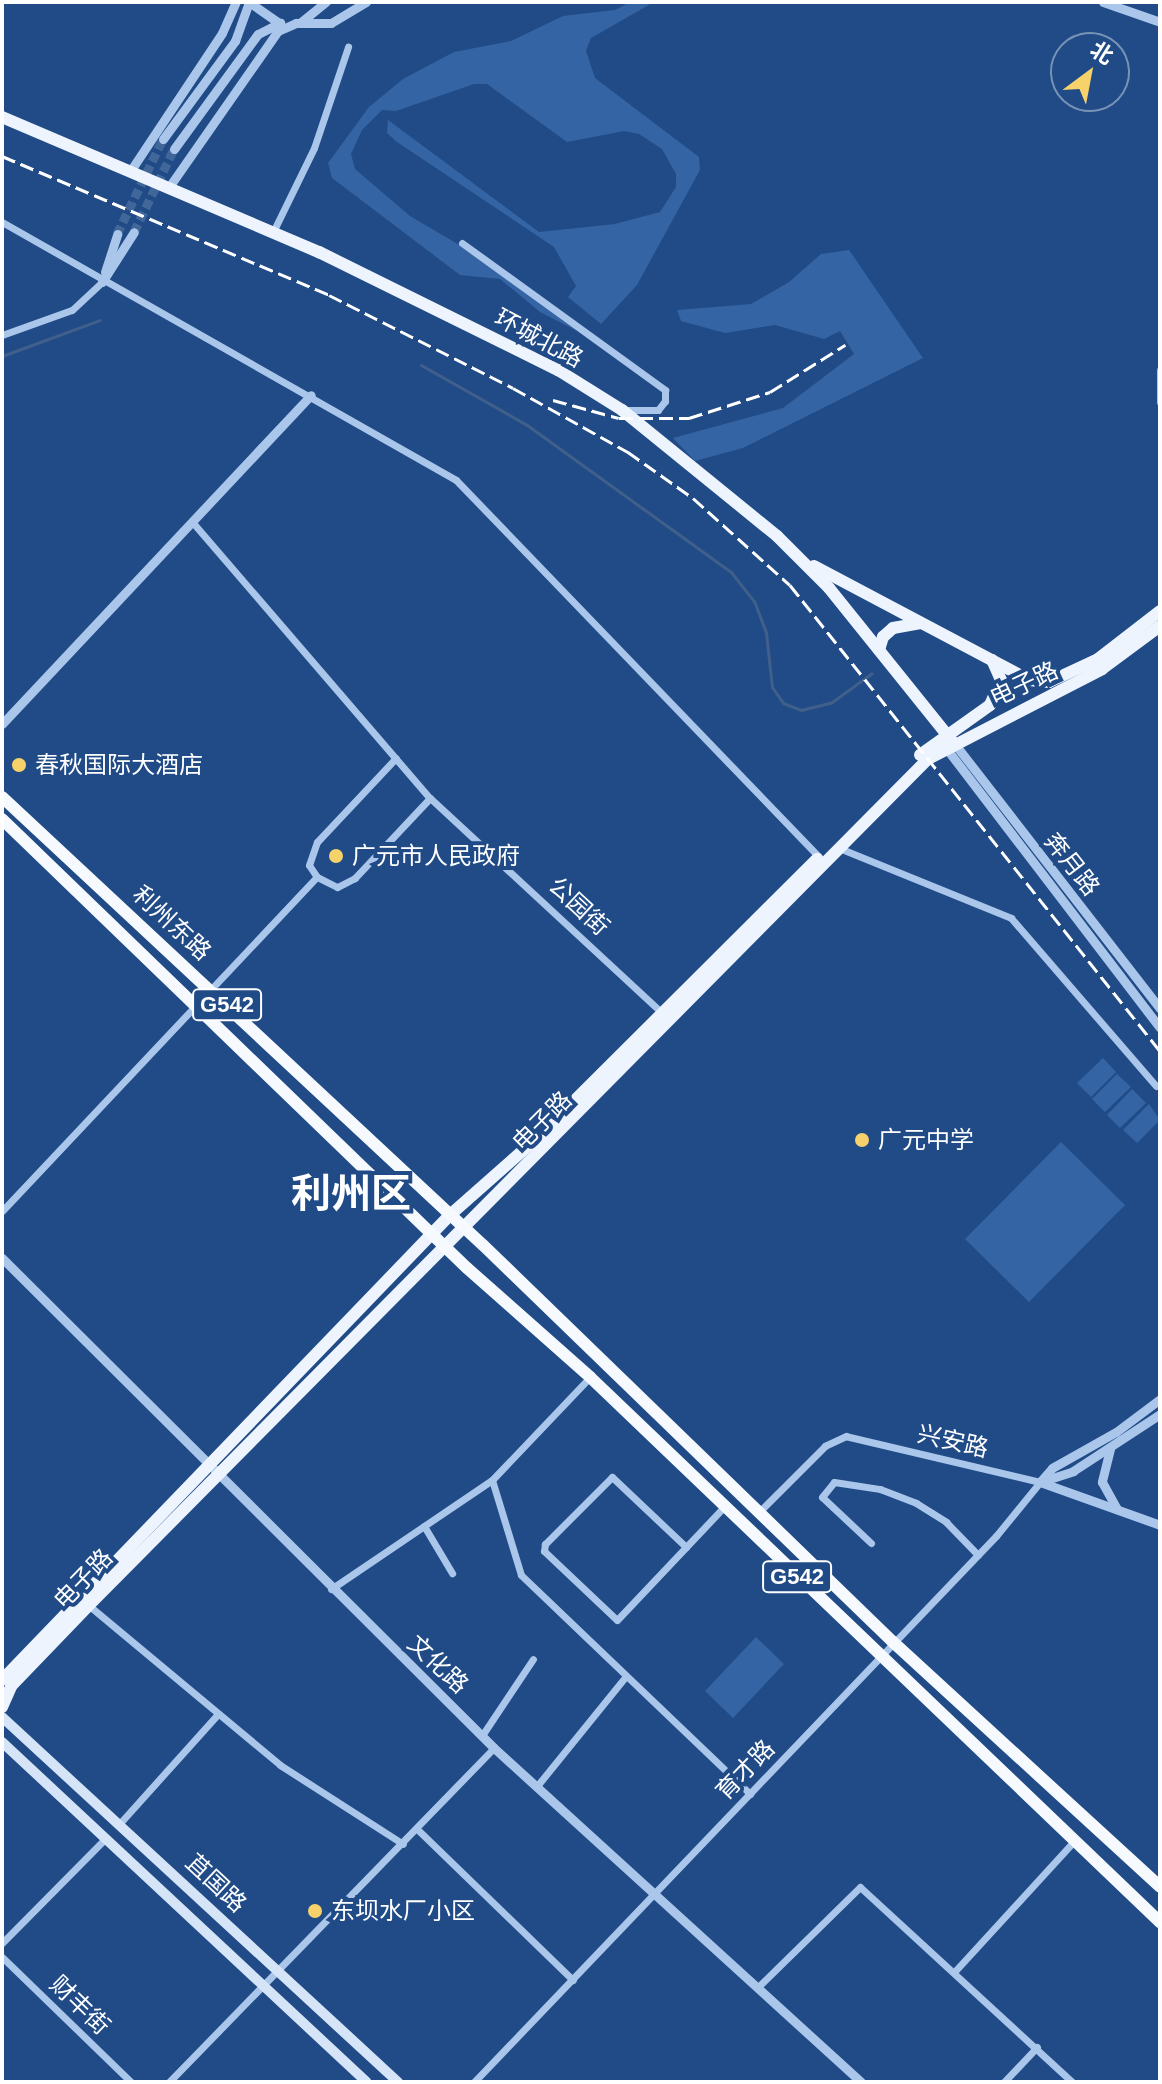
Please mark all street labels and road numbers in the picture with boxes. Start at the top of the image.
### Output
street label: 环城北路 [490,303,588,373]
street label: 电子路 [985,656,1063,712]
street label: 奔月路 [1038,827,1106,901]
street label: 公园街 [543,871,615,941]
street label: 利州东路 [127,880,217,966]
road number: G542 [191,987,263,1023]
street label: 电子路 [506,1085,578,1157]
street label: 兴安路 [915,1419,991,1463]
street label: 电子路 [48,1543,118,1615]
road number: G542 [761,1559,833,1595]
street label: 文化路 [402,1629,474,1699]
street label: 育才路 [710,1734,780,1806]
street label: 苴国路 [180,1848,252,1918]
street label: 财丰街 [44,1970,116,2040]

